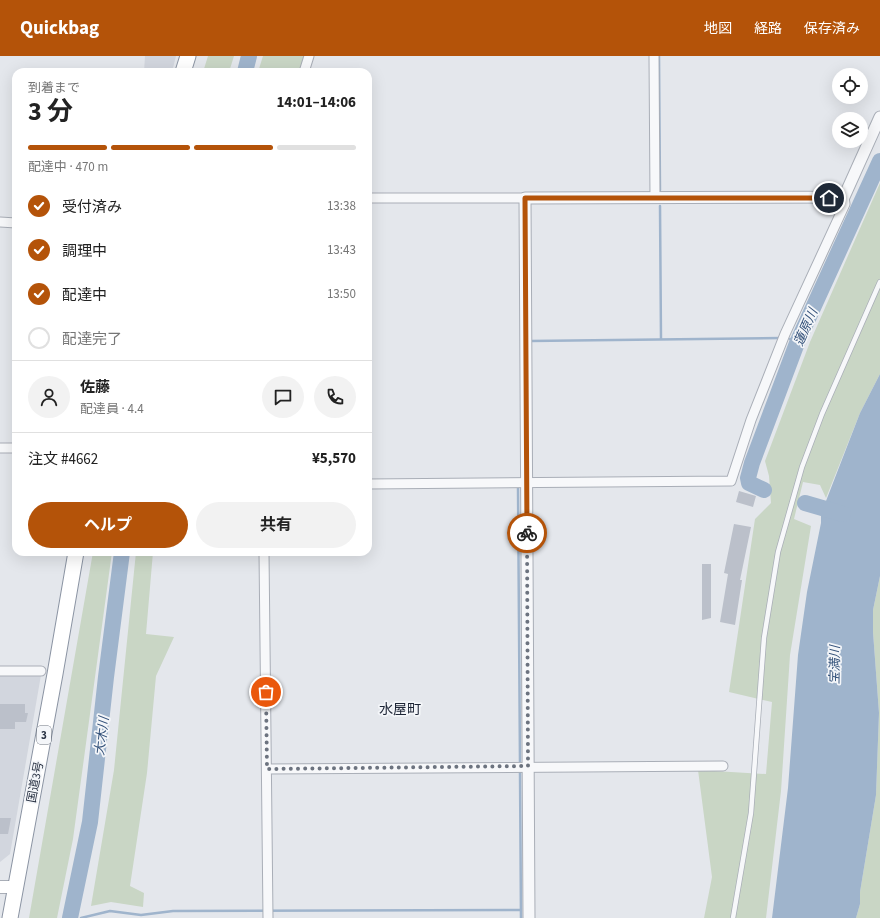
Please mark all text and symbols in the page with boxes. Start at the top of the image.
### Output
text: Quickbag [20,15,99,42]
text: 地図 [704,19,732,39]
text: 経路 [754,19,782,39]
text: 保存済み [804,19,860,39]
map controls [832,68,868,148]
button: locate [832,68,868,104]
text: 到着まで [28,79,80,97]
text: 14:01–14:06 [276,92,356,113]
text: 3 分 [28,93,73,130]
button: layers [832,112,868,148]
text: 配達中 · 470 m [28,158,108,176]
pin [812,181,846,215]
icon: home [818,187,840,209]
icon: check [28,195,50,217]
text: 受付済み [62,197,122,218]
text: 13:38 [327,197,356,215]
icon: check [28,239,50,261]
text: 調理中 [62,241,107,262]
text: 13:43 [327,241,356,259]
icon: check [28,283,50,305]
text: 配達中 [62,285,107,306]
text: 13:50 [327,285,356,303]
water label: 蓮原川 [790,304,823,349]
text: 配達完了 [62,329,122,350]
button: person [28,376,70,418]
button: chat [262,376,304,418]
button: phone [314,376,356,418]
text: 佐藤 [80,377,110,398]
text: 配達員 · 4.4 [80,400,144,418]
text: ¥5,570 [312,448,356,469]
text: 注文 #4662 [28,449,98,470]
button: ヘルプ [28,502,188,548]
button: 共有 [196,502,356,548]
courier [507,513,547,553]
icon: bike [516,522,538,544]
water label: 宝満川 [826,643,844,685]
pin [249,675,283,709]
icon: bag [255,681,277,703]
district label: 水屋町 [379,700,421,720]
water label: 大木川 [91,714,114,757]
road number: 3 [37,726,51,744]
street label: 国道3号 [23,760,48,804]

